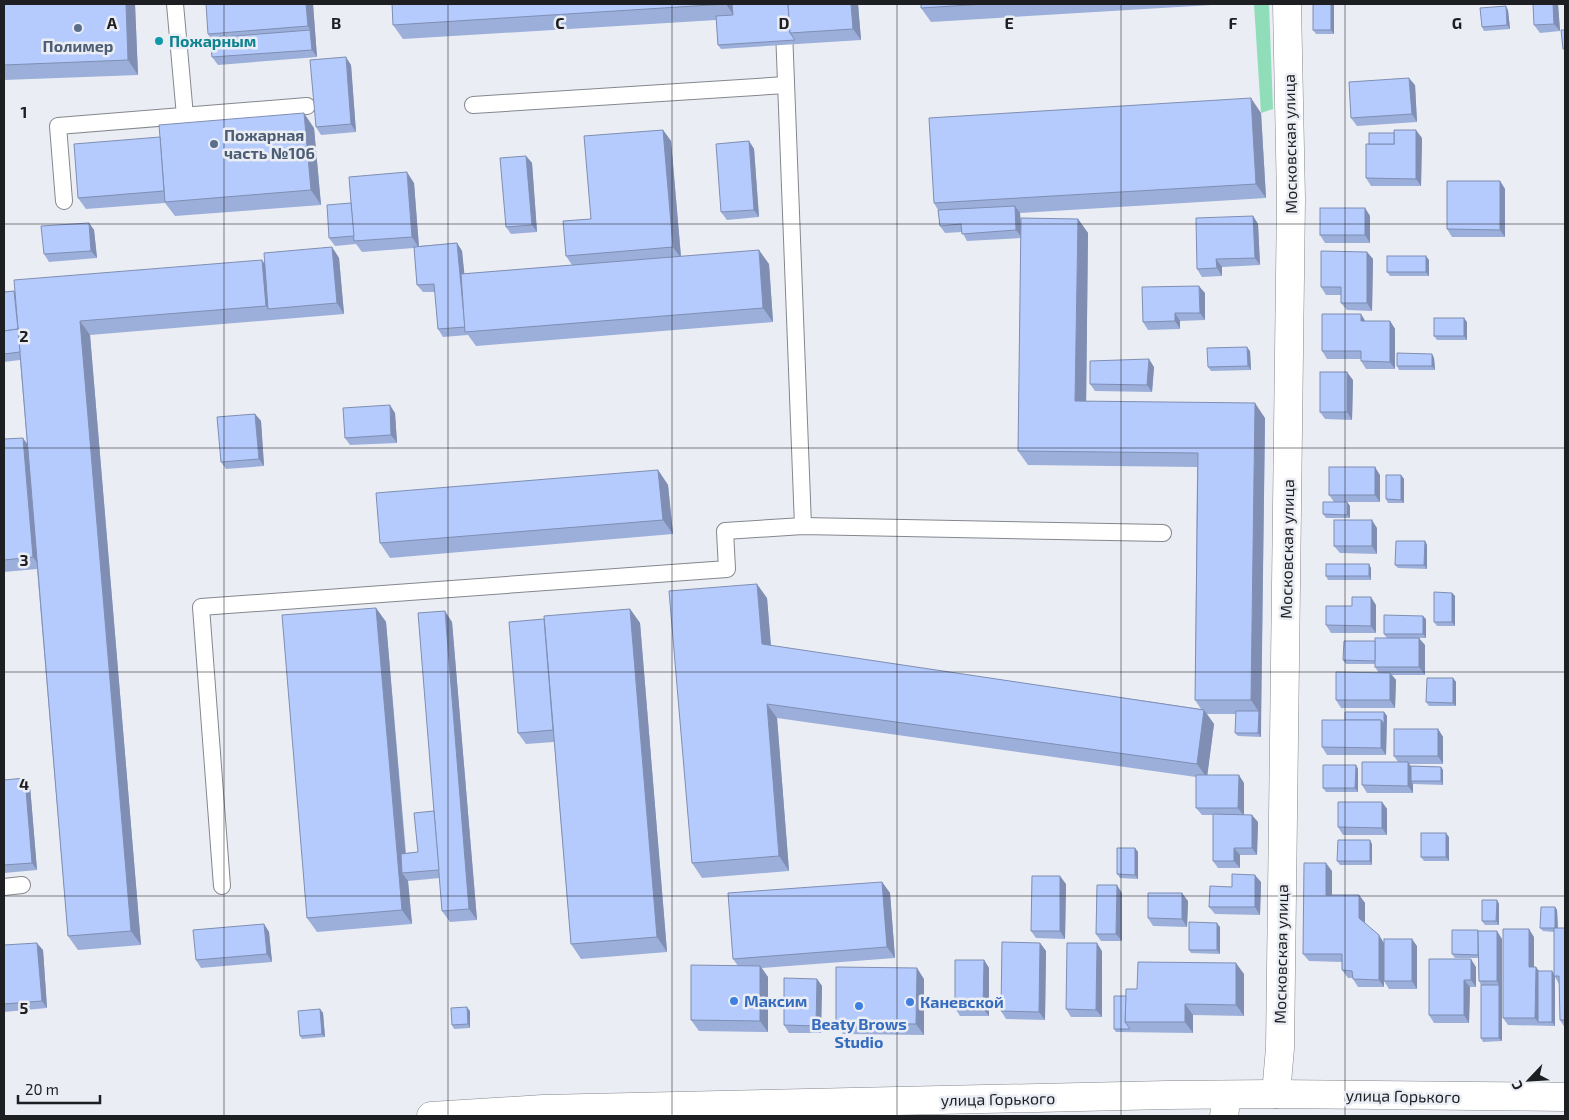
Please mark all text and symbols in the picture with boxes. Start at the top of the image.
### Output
text: A [107,13,118,32]
text: B [331,13,341,32]
text: C [555,13,565,32]
text: D [779,13,790,32]
text: E [1004,13,1014,32]
text: F [1229,13,1238,32]
text: G [1452,13,1462,32]
marker: Полимер [72,22,84,34]
place label: Пожарным [169,31,256,50]
marker: Пожарным [153,35,165,47]
place label: Полимер [43,36,113,55]
street label: Московская улица [1279,74,1301,214]
text: 1 [21,102,27,121]
place label: Пожарная часть №106 [224,125,315,162]
marker: Пожарная часть №106 [208,138,220,150]
text: 2 [19,326,29,345]
street label: Московская улица [1276,479,1298,619]
text: 3 [19,550,29,569]
text: 4 [19,774,29,793]
street label: Московская улица [1270,884,1292,1024]
place label: Максим [744,991,807,1010]
place label: Каневской [920,992,1004,1011]
marker: Максим [728,995,740,1007]
marker: Каневской [904,996,916,1008]
text: 5 [20,998,29,1017]
marker: Beaty Brows Studio [853,1000,865,1012]
place label: Beaty Brows Studio [811,1014,907,1051]
north arrow [1504,1055,1554,1105]
scale bar [18,1072,100,1104]
text: С [1507,1078,1526,1093]
text: 20 m [25,1080,59,1098]
street label: улица Горького [1345,1085,1461,1107]
street label: улица Горького [940,1088,1056,1110]

